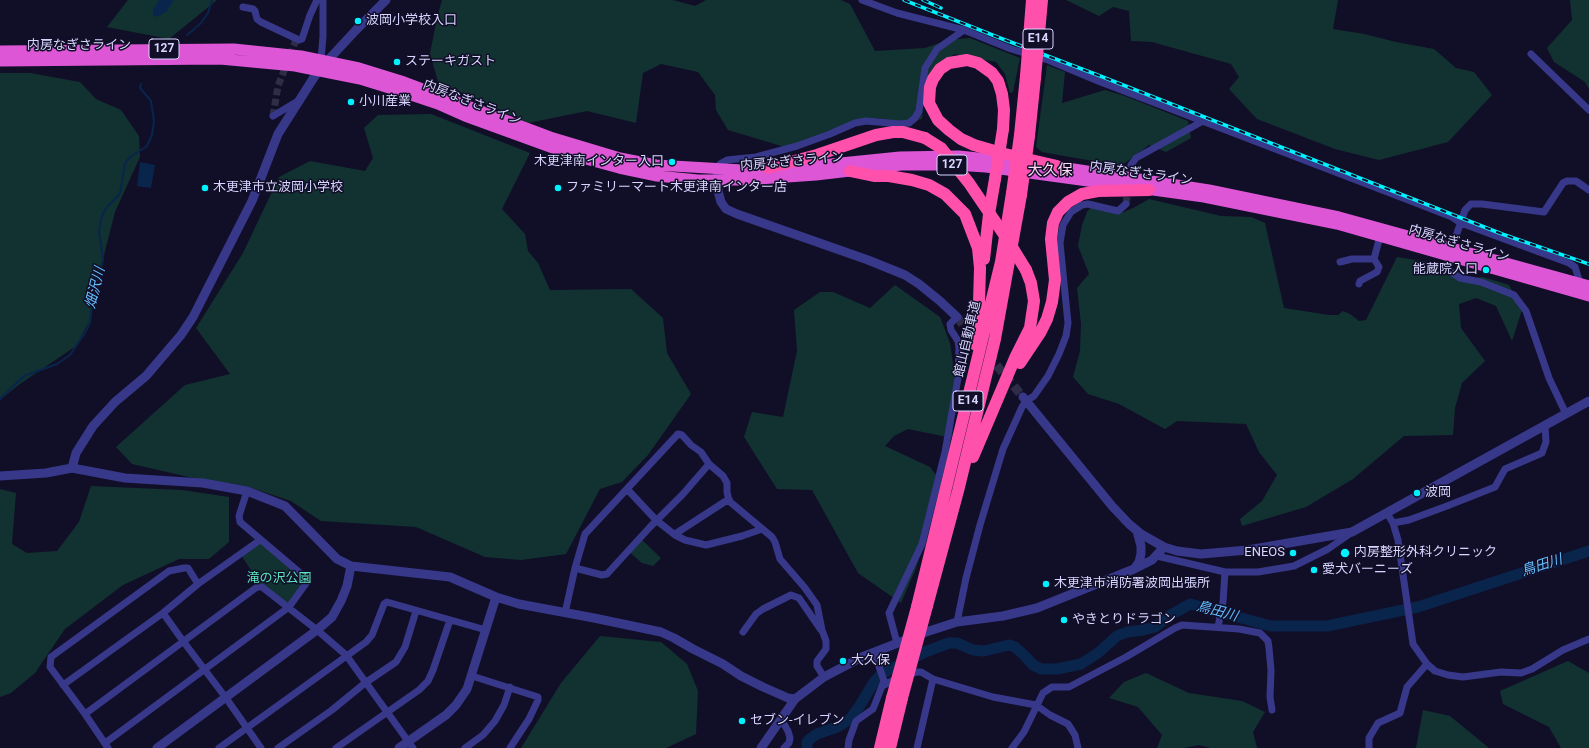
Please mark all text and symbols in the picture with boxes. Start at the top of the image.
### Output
place label: 波岡小学校入口 [366,13,457,29]
marker: 波岡小学校入口 [353,16,363,26]
road number: E14 [1023,29,1053,49]
street label: 内房なぎさライン [27,38,131,54]
road number: 127 [149,39,179,59]
place label: ステーキガスト [405,54,496,70]
marker: ステーキガスト [392,57,402,67]
street label: 内房なぎさライン [421,77,523,129]
place label: 小川産業 [359,94,411,110]
marker: 小川産業 [346,97,356,107]
street label: 内房なぎさライン [740,150,844,174]
place label: 木更津南インター入口 [534,154,664,170]
road number: 127 [937,155,967,175]
marker: 木更津南インター入口 [667,157,677,167]
street label: 内房なぎさライン [1088,159,1194,189]
district label: 大久保 [1028,162,1072,180]
place label: 木更津市立波岡小学校 [213,180,343,196]
place label: ファミリーマート木更津南インター店 [566,180,787,196]
marker: 木更津市立波岡小学校 [200,183,210,193]
marker: ファミリーマート木更津南インター店 [553,183,563,193]
street label: 内房なぎさライン [1407,222,1511,266]
place label: 能蔵院入口 [1413,262,1478,278]
marker: 能蔵院入口 [1481,265,1491,275]
water label: 畑沢川 [83,266,109,310]
street label: 館山自動車道 [952,299,984,379]
road number: E14 [953,391,983,411]
place label: 波岡 [1425,485,1451,501]
marker: 波岡 [1412,488,1422,498]
place label: ENEOS [1244,545,1285,561]
place label: 内房整形外科クリニック [1354,545,1497,561]
marker: 内房整形外科クリニック [1339,547,1351,559]
marker: ENEOS [1288,548,1298,558]
water label: 鳥田川 [1519,552,1565,580]
place label: 愛犬バーニーズ [1322,562,1413,578]
marker: 愛犬バーニーズ [1309,565,1319,575]
park label: 滝の沢公園 [247,571,311,587]
place label: 木更津市消防署波岡出張所 [1054,576,1210,592]
marker: 木更津市消防署波岡出張所 [1041,579,1051,589]
water label: 鳥田川 [1195,598,1239,626]
place label: やきとりドラゴン [1072,612,1176,628]
marker: やきとりドラゴン [1059,615,1069,625]
place label: 大久保 [851,653,890,669]
marker: 大久保 [838,656,848,666]
place label: セブン-イレブン [750,713,845,729]
marker: セブン-イレブン [737,716,747,726]

